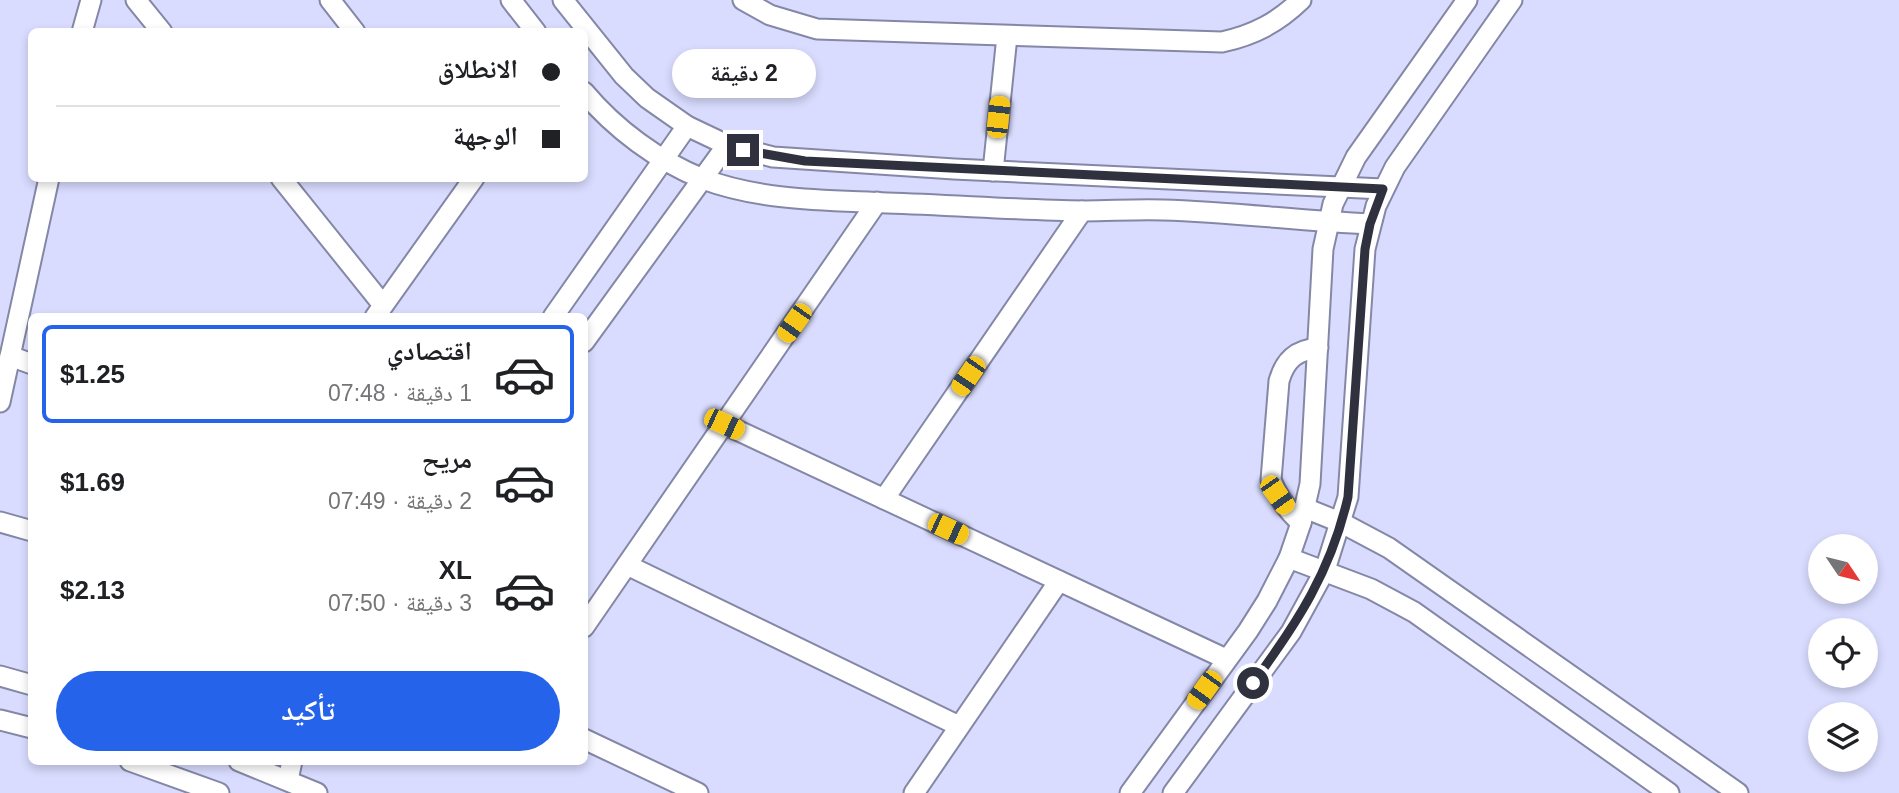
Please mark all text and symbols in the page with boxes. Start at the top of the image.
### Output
callout: 2 دقيقة [671,48,815,97]
text: الانطلاق [438,54,518,84]
text: 2 دقيقة [710,60,778,86]
car [986,95,1011,139]
text: الوجهة [453,121,518,151]
route end [727,134,759,166]
car [774,300,815,346]
text: اقتصادي [387,336,472,366]
icon: car [493,343,556,406]
car [948,353,989,399]
text: $1.25 [60,359,125,389]
text: 1 دقيقة · 07:48 [328,380,472,406]
car [701,406,748,442]
text: مريح [422,444,472,474]
icon: car [493,451,556,514]
text: $1.69 [60,467,125,497]
car [1257,472,1298,518]
text: 2 دقيقة · 07:49 [328,488,472,514]
car [925,511,972,547]
north arrow [1808,534,1878,604]
map controls [1808,534,1878,772]
text: XL [439,555,472,585]
icon: car [493,559,556,622]
text: $2.13 [60,575,125,605]
text: 3 دقيقة · 07:50 [328,590,472,616]
button: locate [1808,618,1878,688]
car [1184,667,1225,713]
route start [1237,667,1269,699]
button: تأكيد [56,671,560,751]
button: layers [1808,702,1878,772]

